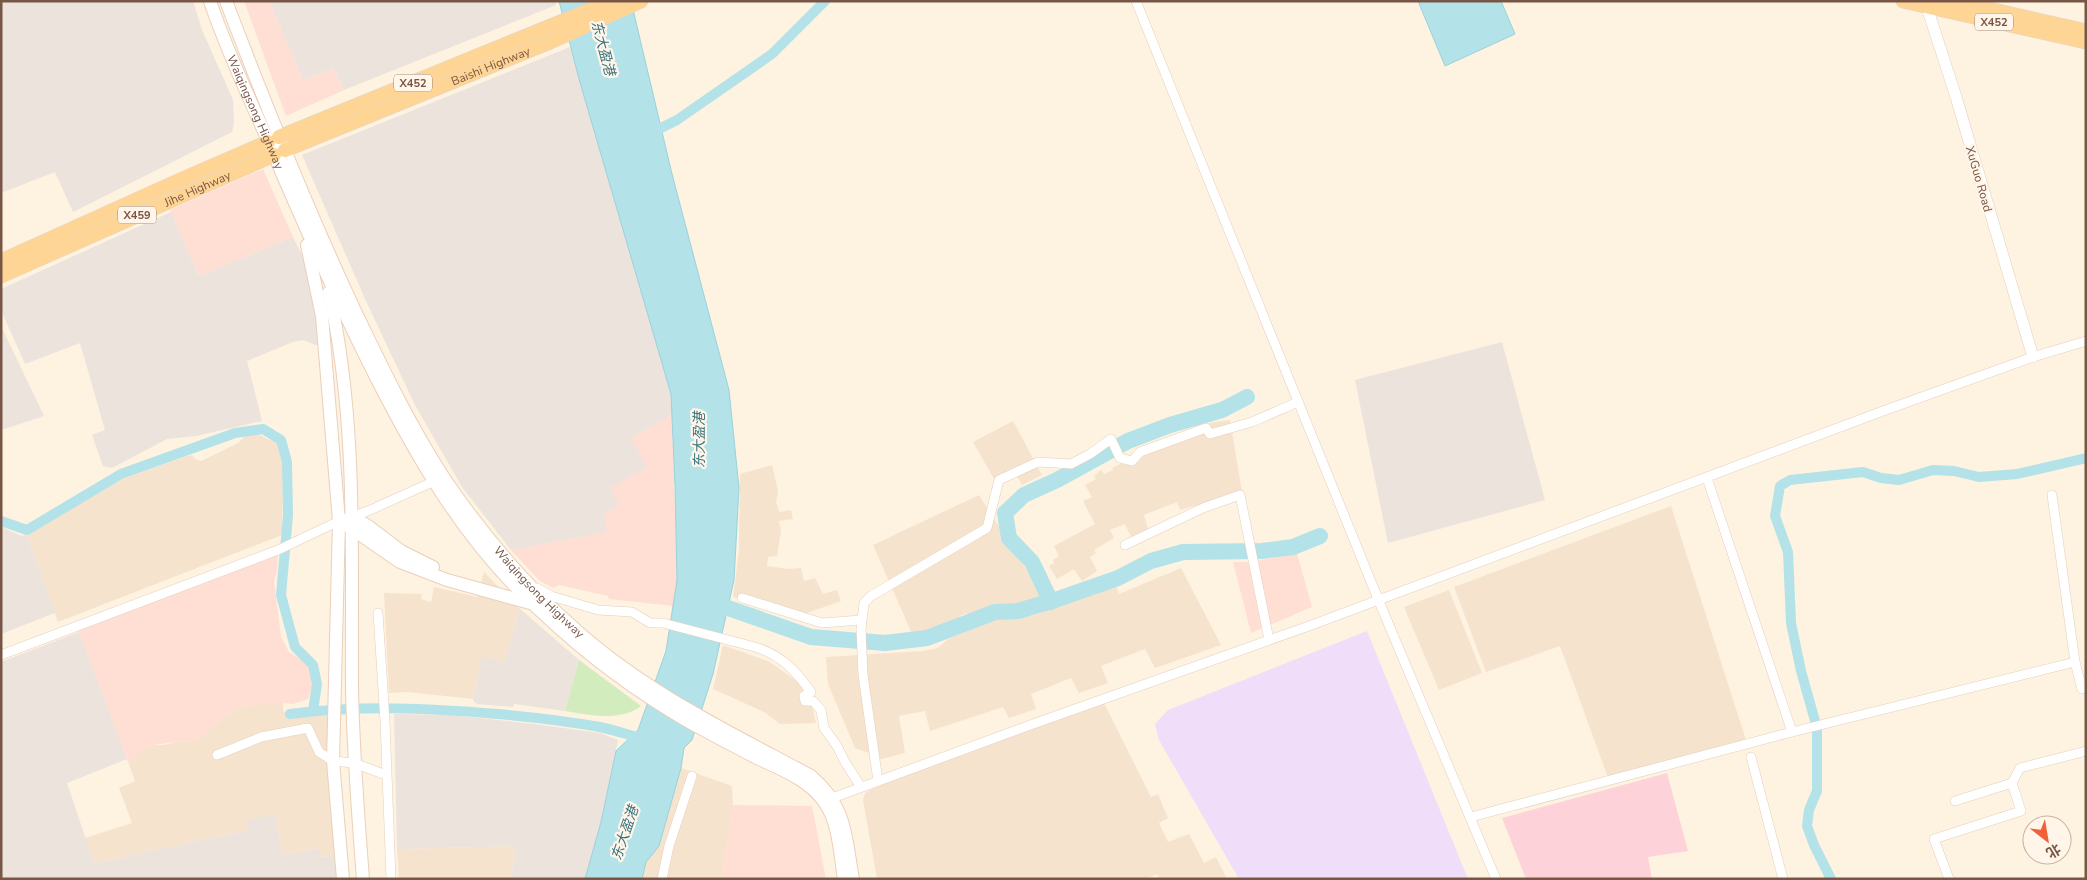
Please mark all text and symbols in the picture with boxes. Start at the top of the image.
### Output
road number: X452 [1975,14,2013,31]
water label: 东大盈港 [587,18,620,79]
street label: Baishi Highway [449,43,533,89]
street label: Waiqingsong Highway [223,53,288,172]
road number: X452 [394,75,432,92]
street label: XuGuo Road [1962,144,1996,214]
street label: Jihe Highway [161,167,234,211]
road number: X459 [118,206,156,224]
water label: 东大盈港 [690,410,709,468]
street label: Waiqingsong Highway [490,543,588,642]
water label: 东大盈港 [607,802,644,863]
north arrow [2022,815,2072,865]
text: 北 [2043,839,2064,862]

